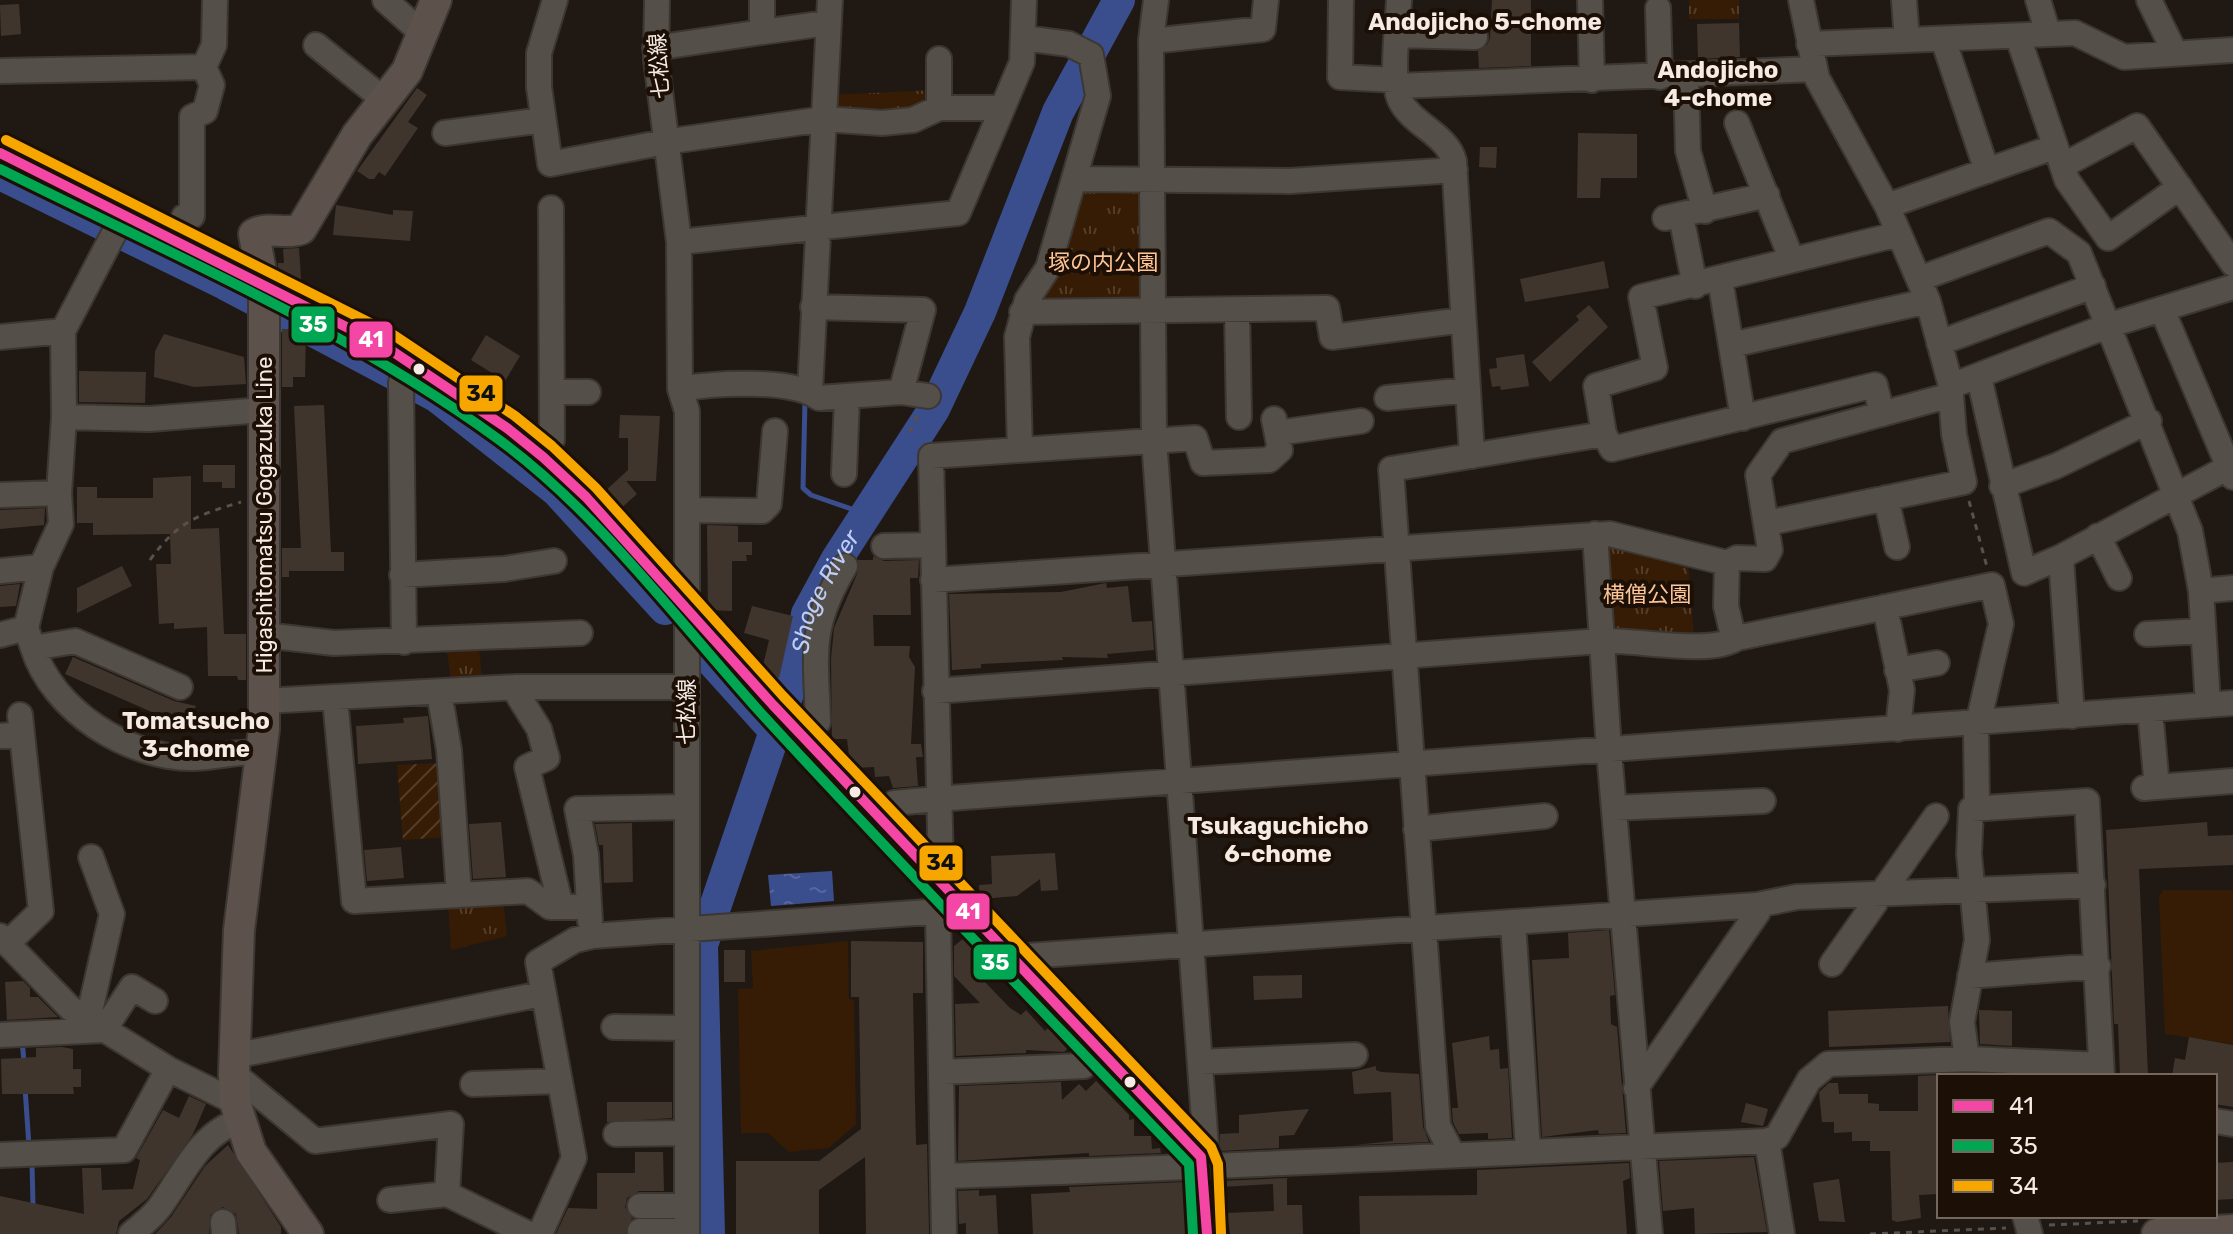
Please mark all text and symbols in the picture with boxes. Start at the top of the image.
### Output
district label: Andojicho 5-chome [1368,8,1602,36]
street label: 七松線 [643,32,675,100]
district label: Andojicho 4-chome [1658,56,1778,112]
park label: 塚の内公園 [1048,249,1158,276]
line badge: 35 [290,305,336,344]
text: 35 [299,311,327,338]
line badge: 41 [348,320,394,359]
text: 41 [358,326,384,353]
street label: Higashitomatsu Gogazuka Line [251,357,278,673]
unlabelled marker [411,361,427,377]
line badge: 34 [458,374,504,413]
text: 34 [466,380,496,407]
water label: Shoge River [786,524,866,656]
park label: 横僧公園 [1603,581,1691,608]
street label: 七松線 [673,679,700,745]
district label: Tomatsucho 3-chome [122,707,270,763]
unlabelled marker [847,784,863,800]
district label: Tsukaguchicho 6-chome [1187,812,1369,868]
line badge: 34 [918,844,964,882]
text: 34 [926,849,956,876]
line badge: 41 [945,892,991,931]
text: 41 [955,898,981,925]
line badge: 35 [972,943,1018,981]
text: 35 [981,949,1009,976]
unlabelled marker [1122,1074,1138,1090]
legend [1937,1074,2217,1218]
text: 41 [2009,1092,2034,1120]
text: 35 [2009,1132,2038,1160]
text: 34 [2009,1172,2038,1200]

